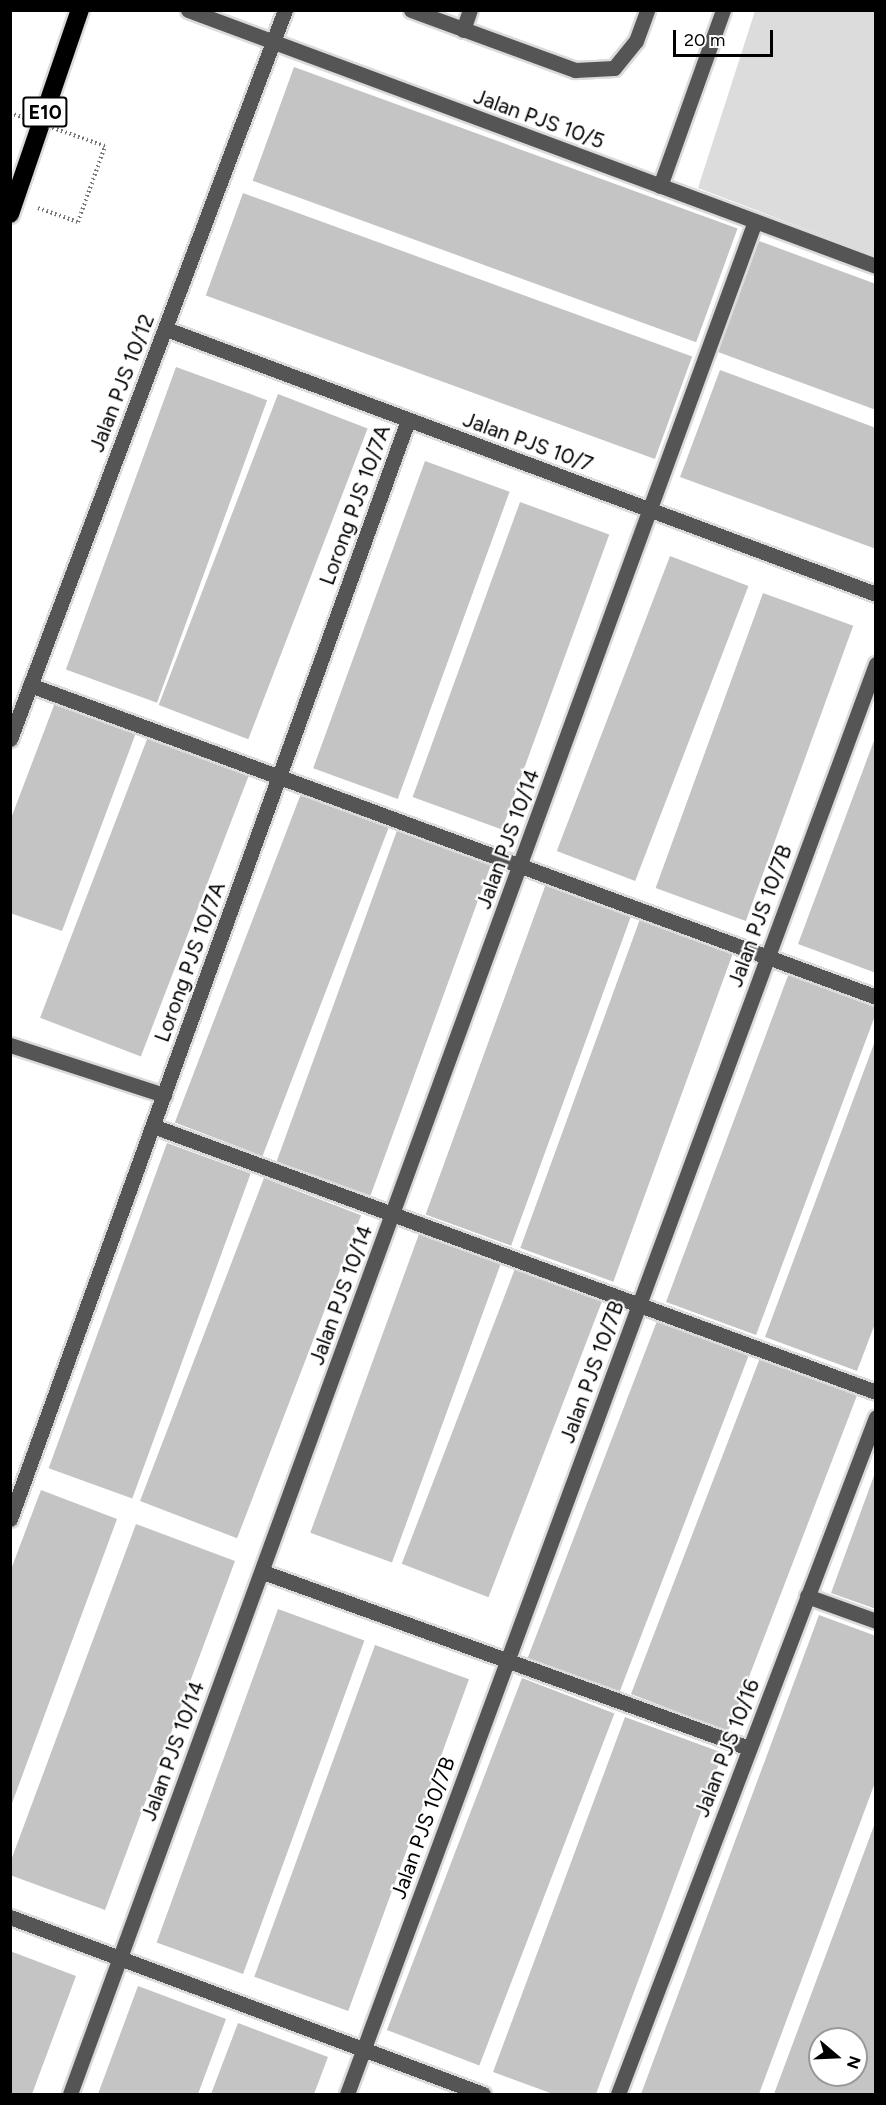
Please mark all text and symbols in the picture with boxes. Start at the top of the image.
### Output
scale bar [676,18,776,56]
text: 20 m [684,29,725,51]
street label: Jalan PJS 10/5 [470,84,608,154]
road number: E10 [21,95,69,129]
street label: Jalan PJS 10/12 [84,311,160,455]
street label: Jalan PJS 10/7 [460,407,596,477]
street label: Lorong PJS 10/7A [314,422,396,588]
street label: Jalan PJS 10/14 [471,766,545,912]
street label: Jalan PJS 10/7B [723,842,797,990]
street label: Lorong PJS 10/7A [149,879,231,1045]
street label: Jalan PJS 10/14 [304,1222,378,1368]
street label: Jalan PJS 10/7B [555,1298,629,1446]
street label: Jalan PJS 10/16 [689,1675,765,1821]
street label: Jalan PJS 10/14 [136,1678,210,1824]
street label: Jalan PJS 10/7B [386,1754,460,1902]
north arrow [808,2027,868,2087]
text: N [843,2053,865,2071]

